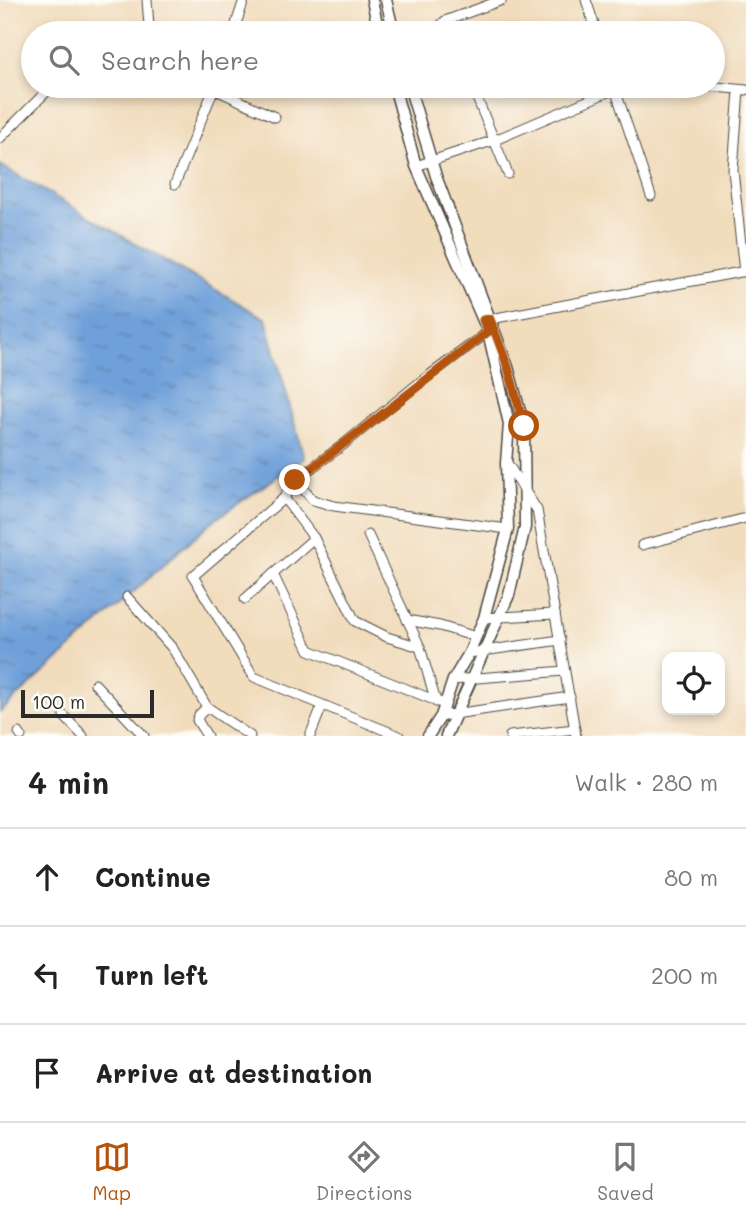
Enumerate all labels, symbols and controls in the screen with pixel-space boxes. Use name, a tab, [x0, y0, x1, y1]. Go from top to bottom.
search box	[21, 21, 725, 98]
icon: search	[45, 41, 83, 79]
text: Search here	[101, 43, 259, 77]
route start	[508, 410, 539, 441]
route end	[279, 464, 310, 495]
map controls	[662, 652, 725, 715]
button: locate	[662, 652, 725, 715]
scale bar	[21, 687, 154, 719]
text: 100 m	[32, 689, 85, 714]
text: 4 min	[28, 762, 109, 802]
text: Walk · 280 m	[574, 767, 718, 797]
icon: ahead	[28, 858, 66, 896]
text: Continue	[95, 860, 211, 894]
text: 80 m	[664, 862, 718, 892]
icon: left	[28, 956, 66, 994]
text: Turn left	[95, 958, 208, 992]
text: 200 m	[651, 960, 718, 990]
icon: arrive	[28, 1054, 66, 1092]
text: Arrive at destination	[95, 1056, 372, 1090]
tab: Map	[92, 1138, 131, 1205]
tab: Directions	[316, 1138, 412, 1205]
tab: Saved	[597, 1138, 654, 1205]

